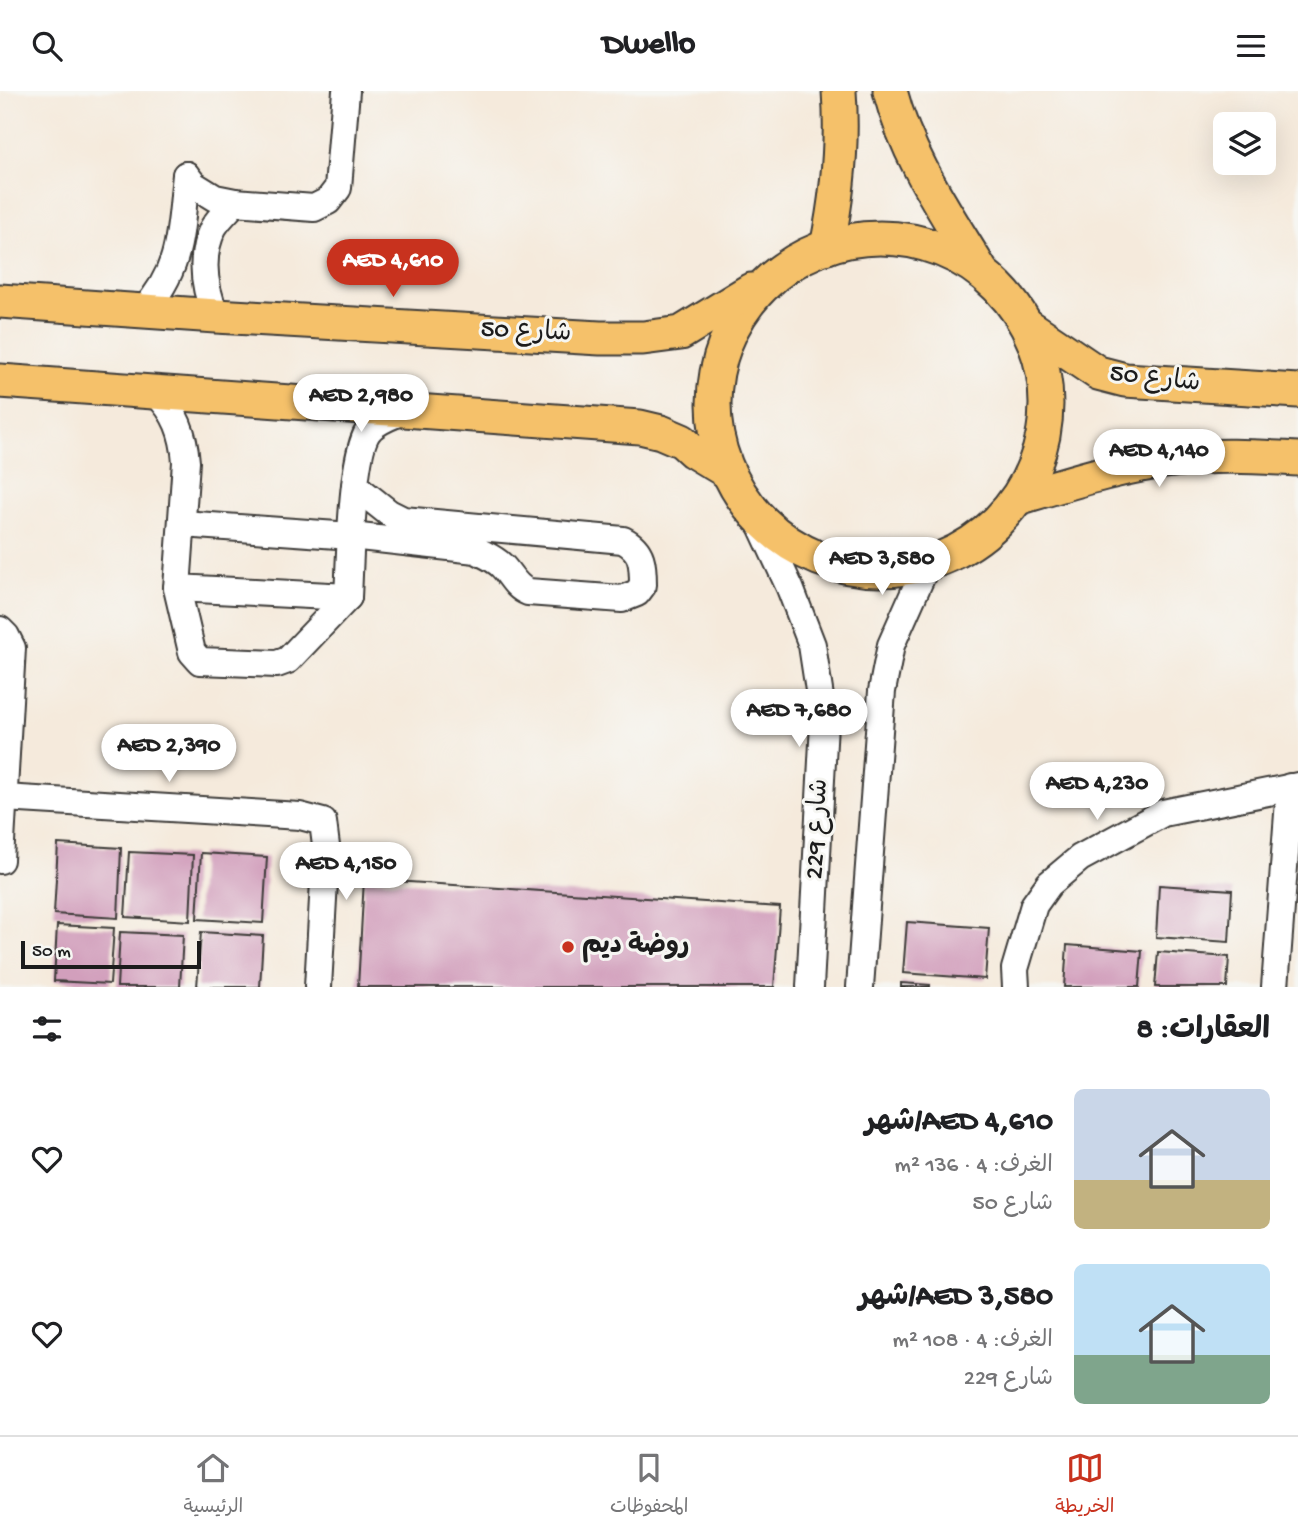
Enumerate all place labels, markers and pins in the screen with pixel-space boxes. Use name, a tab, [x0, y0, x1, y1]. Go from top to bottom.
pin: AED 4,610	[313, 239, 473, 299]
pin: AED 2,980	[281, 375, 441, 434]
pin: AED 4,140	[1079, 429, 1239, 489]
pin: AED 3,580	[802, 538, 962, 597]
pin: AED 7,680	[719, 689, 879, 749]
pin: AED 2,390	[89, 725, 249, 784]
pin: AED 4,230	[1017, 763, 1177, 822]
pin: AED 4,150	[266, 843, 426, 902]
place label: روضة ديم	[582, 931, 689, 963]
marker: روضة ديم	[560, 939, 576, 955]

